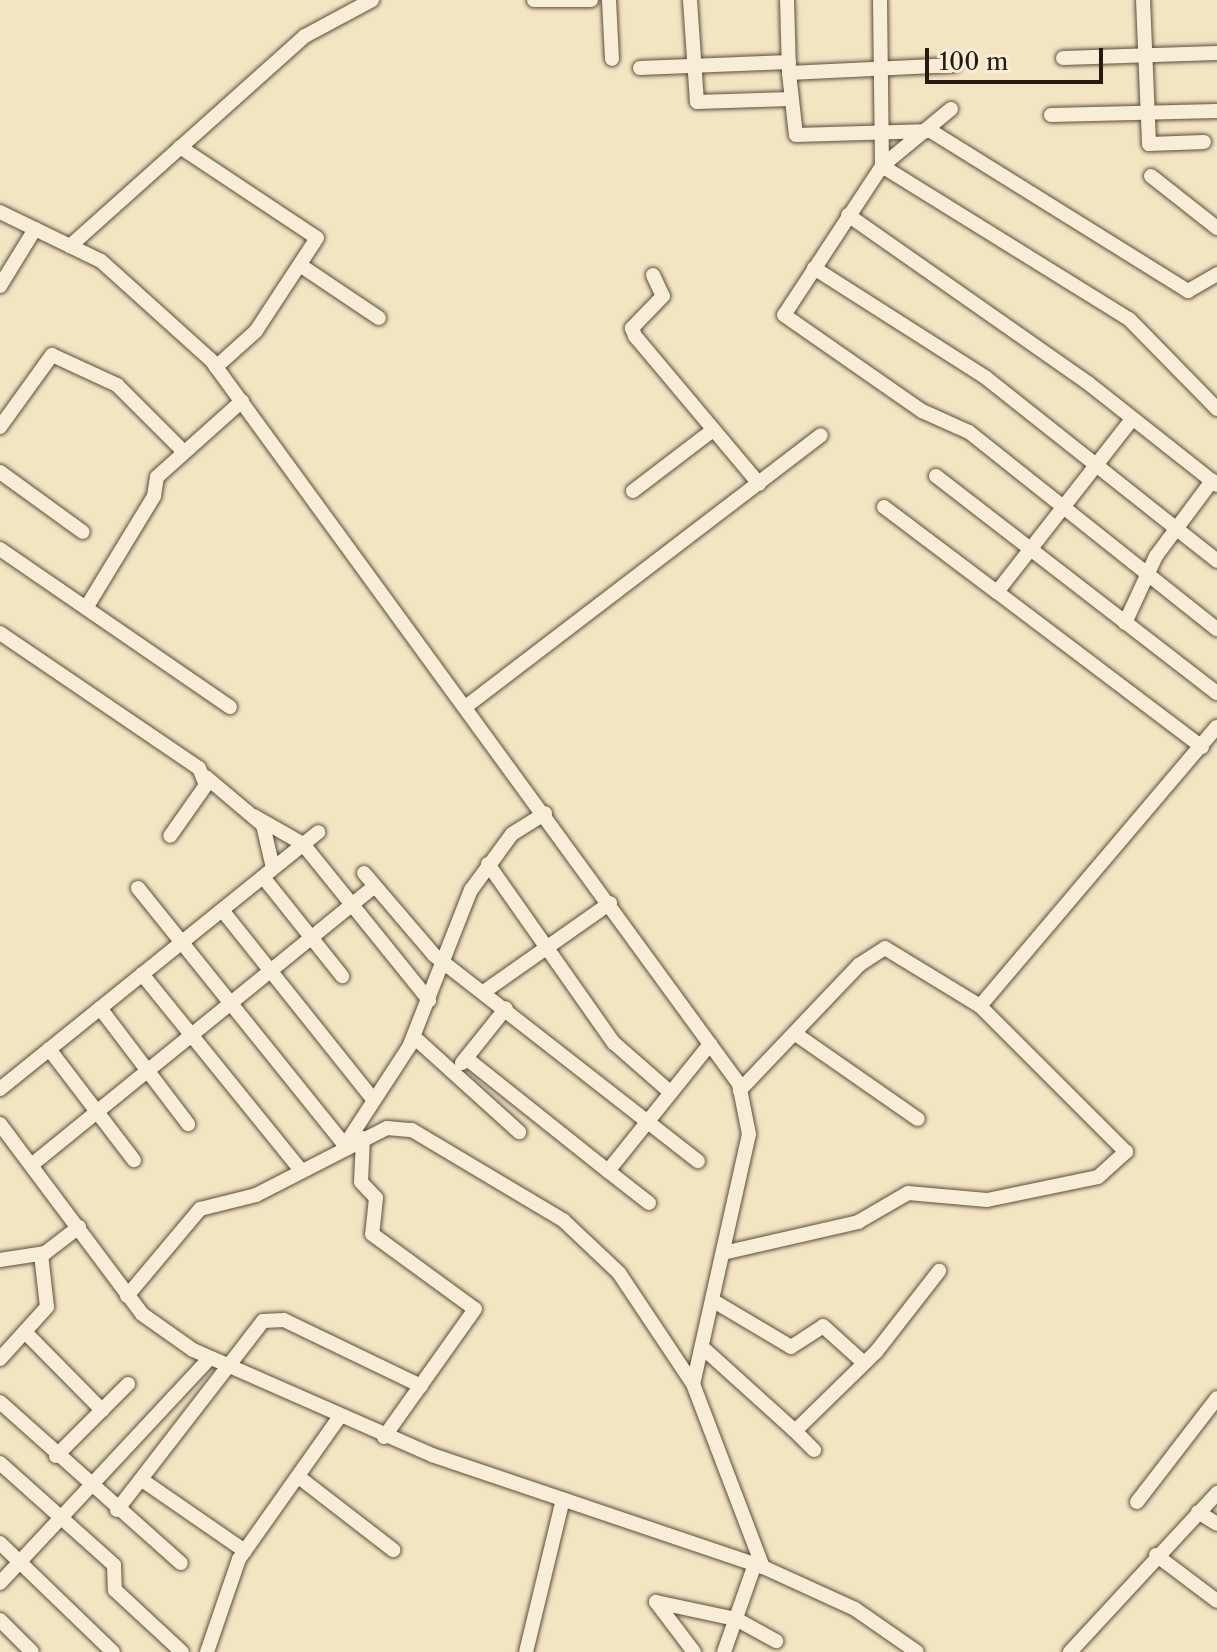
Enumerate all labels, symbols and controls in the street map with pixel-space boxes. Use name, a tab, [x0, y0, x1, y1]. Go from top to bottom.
scale bar	[929, 32, 1107, 82]
text: 100 m	[939, 47, 1008, 76]

